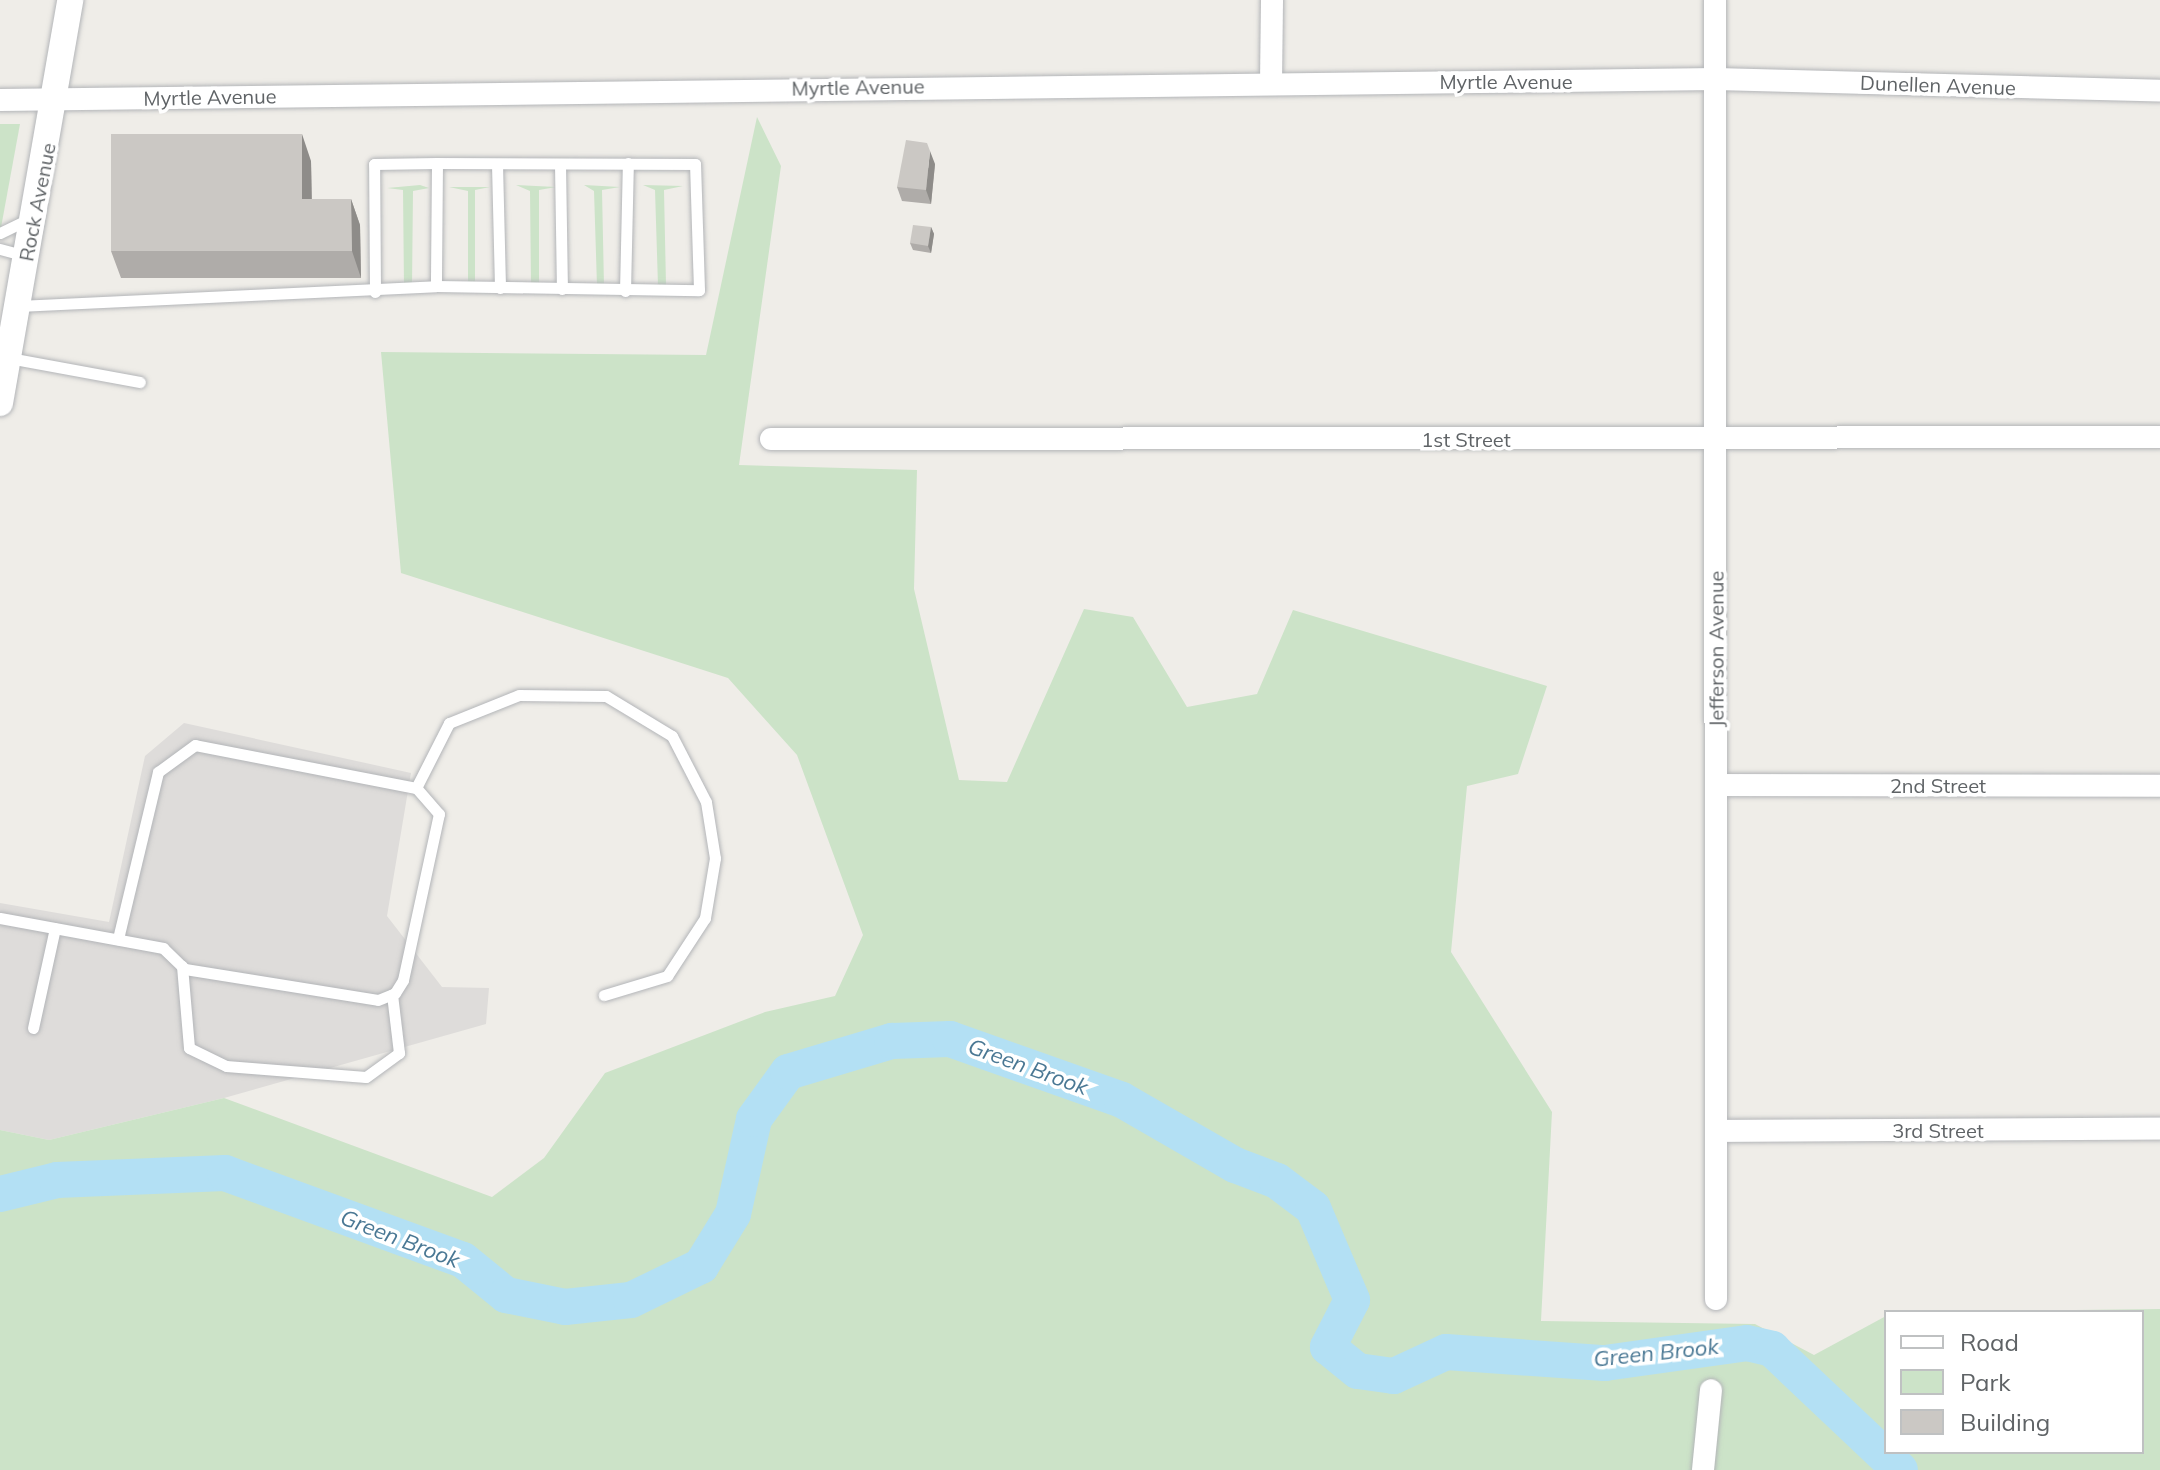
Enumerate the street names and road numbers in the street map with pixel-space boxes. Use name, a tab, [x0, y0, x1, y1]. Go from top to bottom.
street label: Myrtle Avenue	[1439, 69, 1573, 93]
street label: Dunellen Avenue	[1860, 70, 2016, 100]
street label: Myrtle Avenue	[791, 74, 925, 100]
street label: Myrtle Avenue	[143, 84, 277, 110]
street label: Rock Avenue	[14, 141, 60, 263]
street label: 1st Street	[1421, 427, 1511, 451]
street label: Jefferson Avenue	[1704, 571, 1728, 727]
street label: 2nd Street	[1890, 773, 1986, 797]
street label: 3rd Street	[1892, 1118, 1984, 1142]

